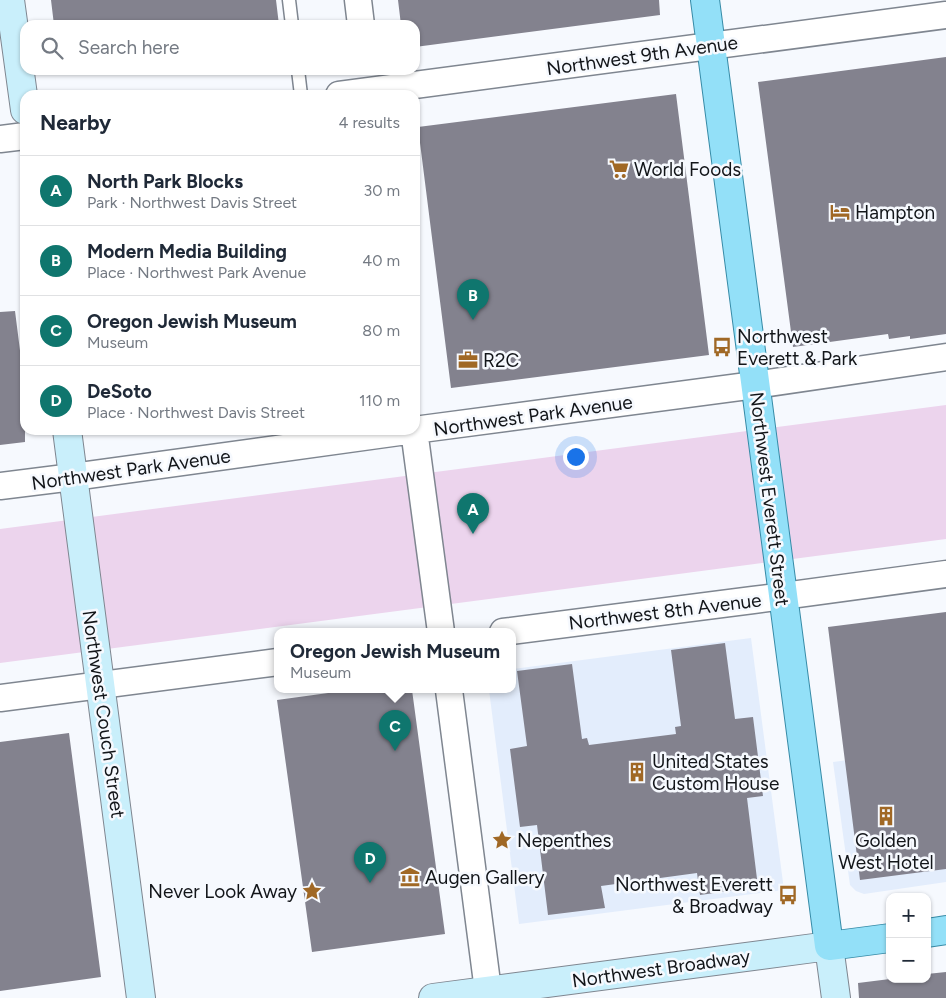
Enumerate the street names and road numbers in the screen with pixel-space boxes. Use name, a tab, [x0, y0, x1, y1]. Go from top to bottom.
street label: Northwest 9th Avenue	[545, 31, 739, 80]
street label: Northwest Park Avenue	[432, 390, 634, 441]
street label: Northwest Everett Street	[745, 391, 794, 608]
street label: Northwest Park Avenue	[30, 444, 232, 495]
street label: Northwest 8th Avenue	[567, 588, 763, 635]
street label: Northwest Couch Street	[78, 609, 129, 819]
street label: Northwest Broadway	[571, 945, 752, 992]

